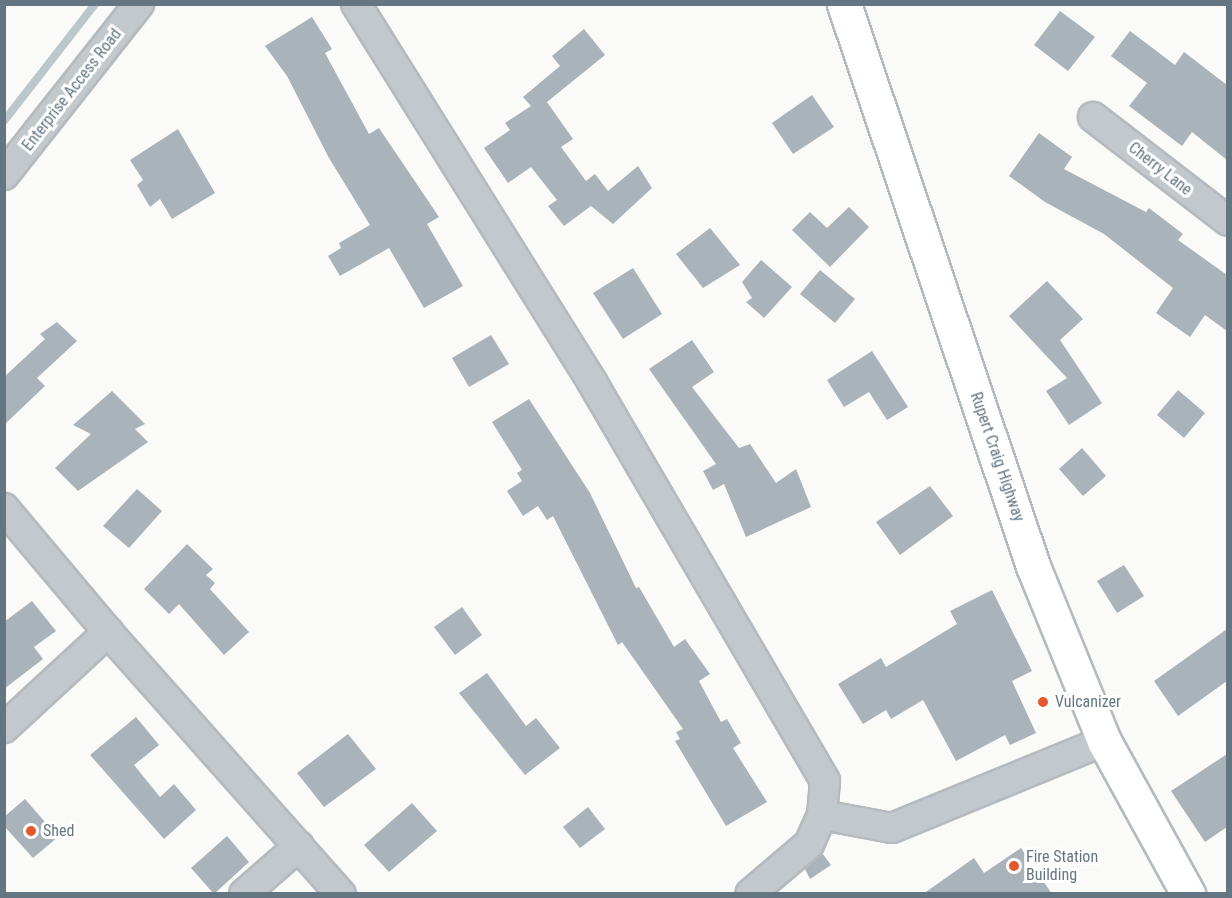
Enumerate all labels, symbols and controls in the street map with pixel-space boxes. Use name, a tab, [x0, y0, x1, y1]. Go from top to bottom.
street label: Enterprise Access Road	[18, 25, 126, 155]
street label: Cherry Lane	[1125, 138, 1195, 200]
street label: Rupert Craig Highway	[966, 390, 1028, 524]
place label: Vulcanizer	[1055, 692, 1121, 712]
marker: Vulcanizer	[1036, 695, 1050, 709]
place label: Shed	[43, 821, 74, 841]
marker: Shed	[24, 824, 38, 838]
place label: Fire Station Building	[1026, 847, 1098, 885]
marker: Fire Station Building	[1007, 859, 1021, 873]

